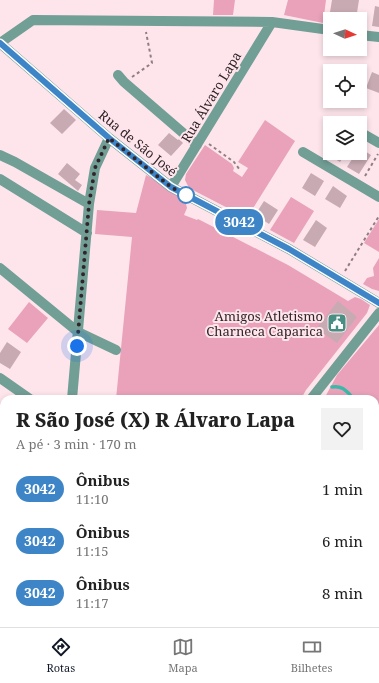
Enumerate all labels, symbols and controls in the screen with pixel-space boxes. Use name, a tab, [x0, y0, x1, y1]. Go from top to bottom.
north arrow	[323, 12, 367, 56]
map controls	[323, 12, 367, 160]
street label: Rua Álvaro Lapa	[177, 48, 245, 146]
button: locate	[323, 64, 367, 108]
street label: Rua de São José	[95, 106, 181, 180]
button: layers	[323, 116, 367, 160]
unlabelled marker	[177, 186, 195, 204]
line badge: 3042	[211, 209, 267, 235]
text: 3042	[223, 212, 255, 231]
place label: Amigos Atletismo Charneca Caparica	[206, 307, 323, 340]
public building icon: Amigos Atletismo Charneca Caparica	[326, 312, 348, 334]
your location	[67, 336, 87, 356]
text: R São José (X) R Álvaro Lapa	[16, 407, 295, 433]
button: heart	[321, 408, 363, 450]
text: A pé · 3 min · 170 m	[16, 435, 136, 453]
text: Ônibus	[76, 470, 130, 490]
text: 3042	[24, 479, 56, 498]
text: 1 min	[322, 479, 363, 499]
text: 11:10	[76, 490, 108, 508]
text: Ônibus	[76, 522, 130, 542]
text: 3042	[24, 531, 56, 550]
text: 6 min	[322, 531, 363, 551]
text: 11:15	[76, 542, 108, 560]
text: Ônibus	[76, 574, 130, 594]
text: 3042	[24, 583, 56, 602]
text: 8 min	[322, 583, 363, 603]
text: 11:17	[76, 594, 108, 612]
tab: Rotas	[47, 636, 75, 675]
tab: Mapa	[168, 636, 198, 675]
tab: Bilhetes	[291, 636, 332, 675]

